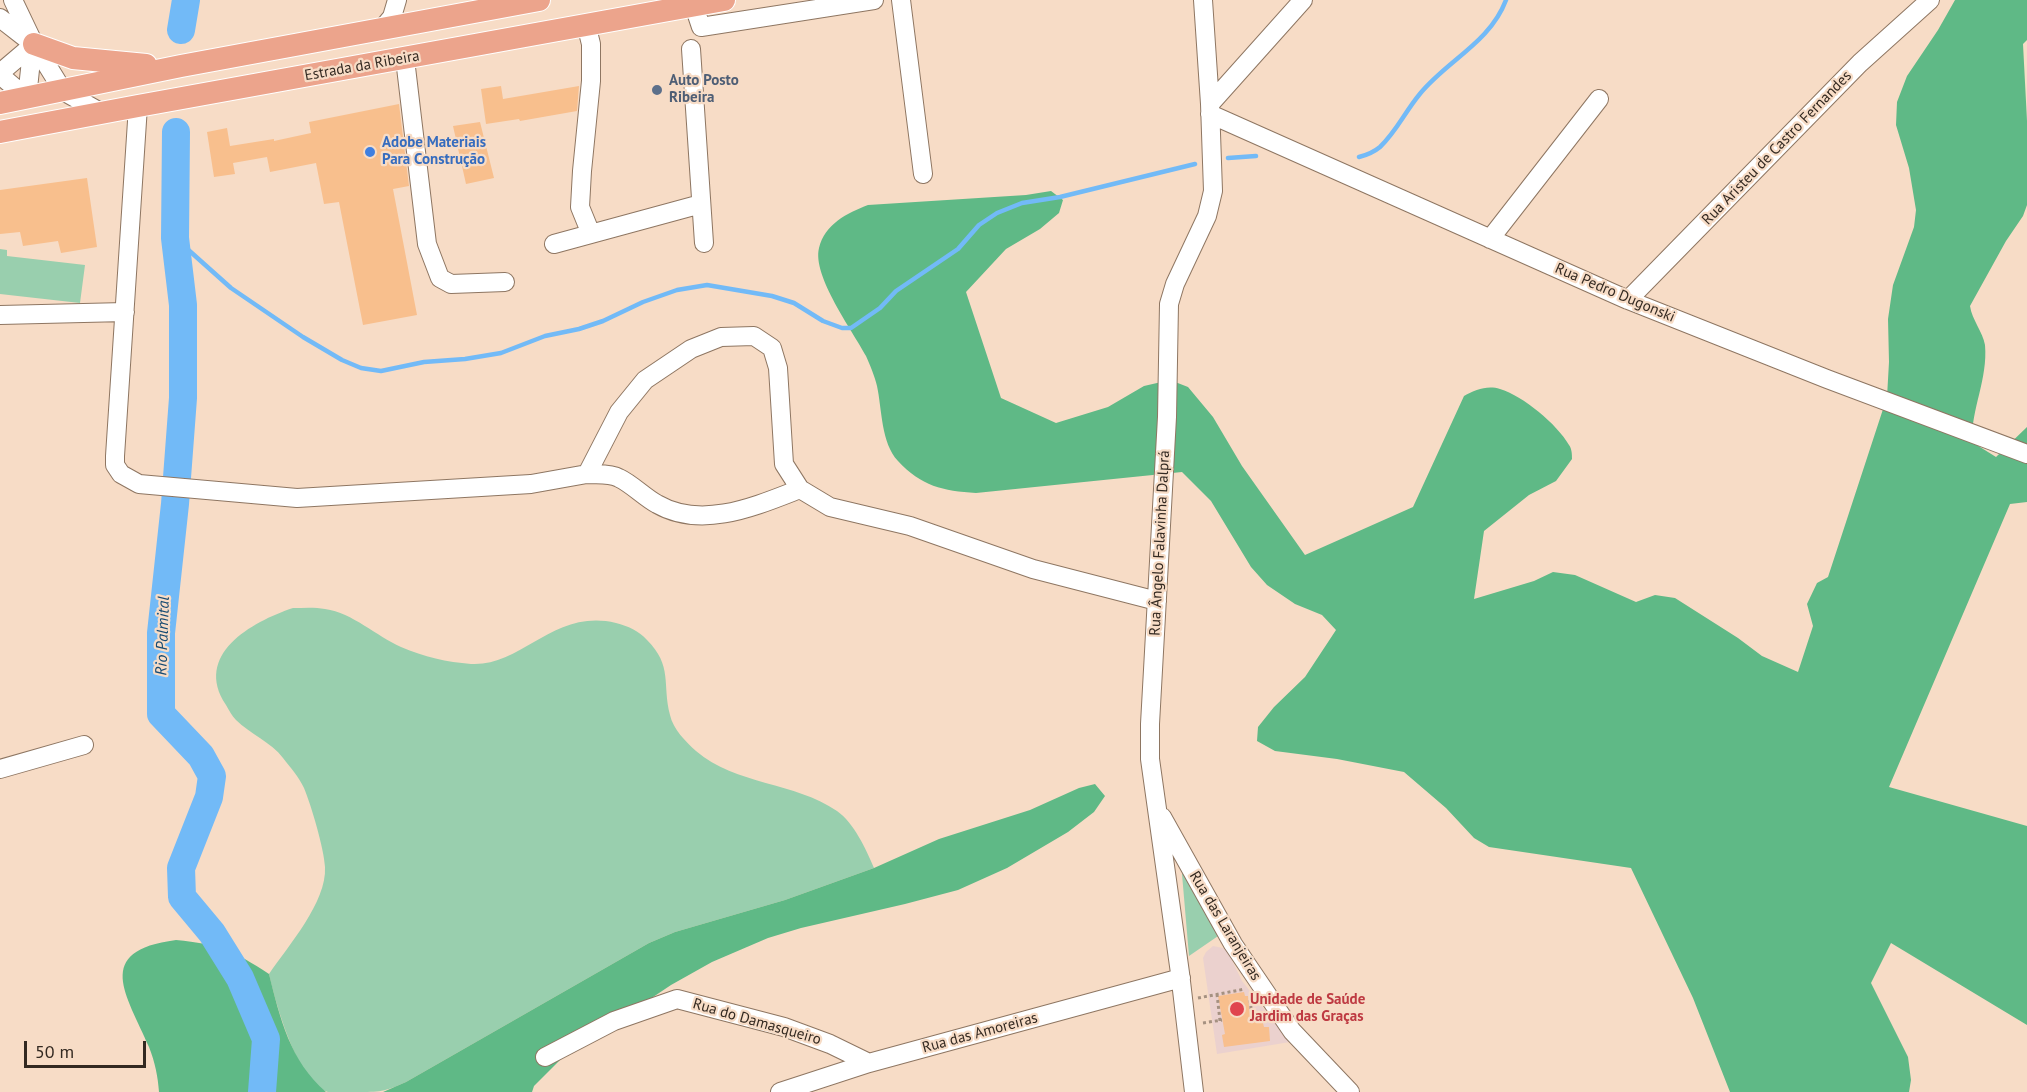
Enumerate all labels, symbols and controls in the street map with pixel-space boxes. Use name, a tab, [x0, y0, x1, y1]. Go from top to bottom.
street label: Estrada da Ribeira	[303, 47, 421, 85]
street label: Rua Aristeu de Castro Fernandes	[1698, 67, 1856, 229]
place label: Auto Posto Ribeira	[669, 72, 739, 107]
marker: Auto Posto Ribeira	[650, 83, 664, 97]
place label: Adobe Materiais Para Construção	[382, 134, 486, 169]
marker: Adobe Materiais Para Construção	[363, 145, 377, 159]
street label: Rua Pedro Dugonski	[1552, 260, 1678, 326]
street label: Rua Ângelo Falavinha Dalprá	[1146, 450, 1174, 636]
water label: Rio Palmital	[152, 596, 174, 676]
street label: Rua das Laranjeiras	[1185, 868, 1265, 984]
place label: Unidade de Saúde Jardim das Graças	[1250, 991, 1365, 1026]
street label: Rua do Damasqueiro	[691, 995, 823, 1049]
marker: Unidade de Saúde Jardim das Graças	[1228, 1000, 1246, 1018]
street label: Rua das Amoreiras	[920, 1009, 1040, 1057]
scale bar	[27, 1029, 148, 1067]
text: 50 m	[35, 1040, 74, 1063]

